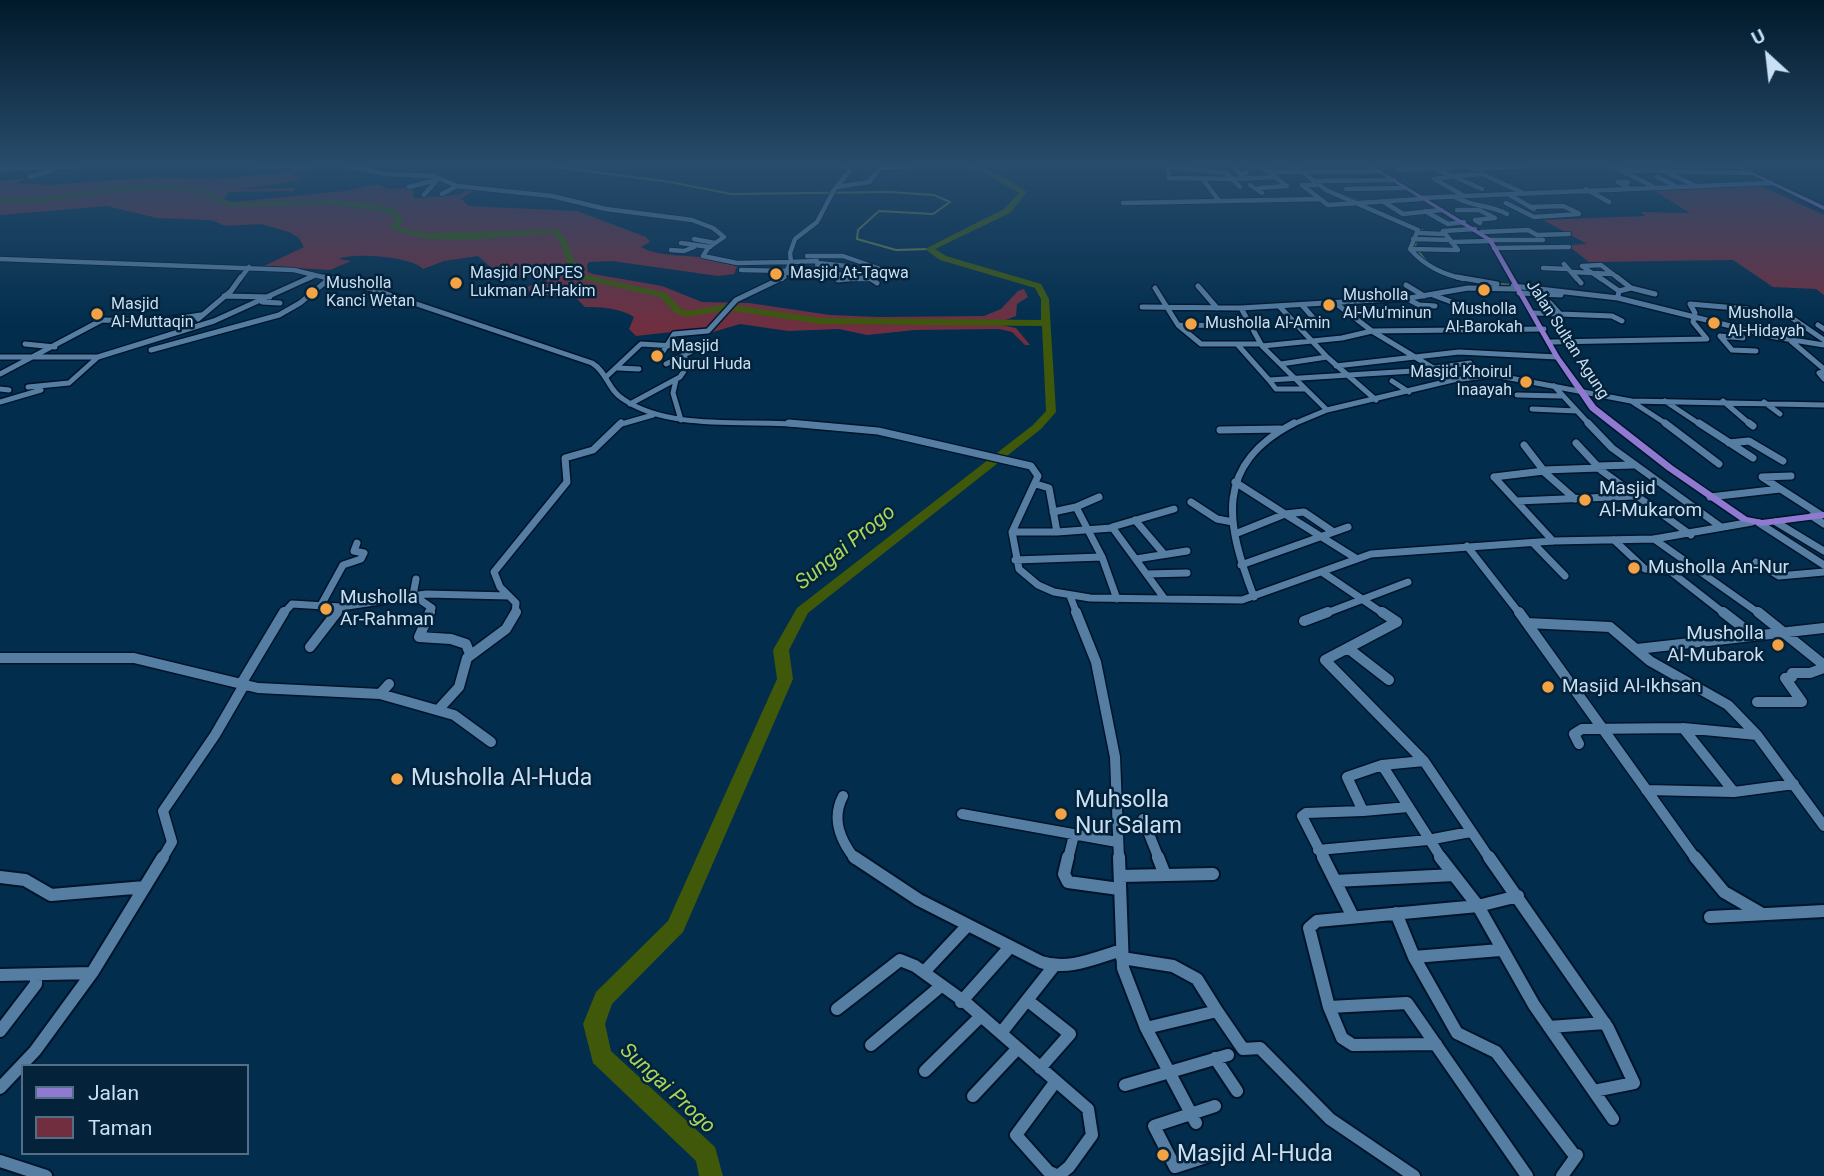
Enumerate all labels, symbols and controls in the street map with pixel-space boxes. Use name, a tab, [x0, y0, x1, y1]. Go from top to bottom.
north arrow	[1733, 21, 1803, 91]
text: U	[1747, 24, 1769, 50]
place label: Masjid PONPES Lukman Al-Hakim	[470, 264, 596, 302]
place label: Masjid At-Taqwa	[790, 264, 909, 284]
marker: Masjid At-Taqwa	[768, 266, 784, 282]
place label: Musholla Kanci Wetan	[326, 274, 415, 312]
marker: Masjid PONPES Lukman Al-Hakim	[448, 275, 464, 291]
street label: Jalan Sultan Agung	[1521, 277, 1613, 403]
marker: Musholla Al-Barokah	[1476, 282, 1492, 298]
marker: Musholla Kanci Wetan	[304, 285, 320, 301]
place label: Musholla Al-Mu'minun	[1343, 286, 1432, 324]
place label: Masjid Al-Muttaqin	[111, 295, 194, 333]
marker: Musholla Al-Mu'minun	[1321, 297, 1337, 313]
place label: Musholla Al-Barokah	[1445, 300, 1523, 338]
place label: Musholla Al-Hidayah	[1728, 304, 1805, 342]
marker: Masjid Al-Muttaqin	[89, 306, 105, 322]
place label: Musholla Al-Amin	[1205, 314, 1330, 334]
marker: Musholla Al-Hidayah	[1706, 315, 1722, 331]
marker: Musholla Al-Amin	[1183, 316, 1199, 332]
place label: Masjid Nurul Huda	[671, 337, 751, 375]
marker: Masjid Nurul Huda	[649, 348, 665, 364]
place label: Masjid Khoirul Inaayah	[1410, 363, 1512, 401]
marker: Masjid Khoirul Inaayah	[1518, 374, 1534, 390]
place label: Masjid Al-Mukarom	[1599, 478, 1702, 522]
marker: Masjid Al-Mukarom	[1577, 492, 1593, 508]
water label: Sungai Progo	[791, 500, 901, 596]
place label: Musholla An-Nur	[1648, 557, 1789, 579]
marker: Musholla An-Nur	[1626, 560, 1642, 576]
place label: Musholla Ar-Rahman	[340, 587, 434, 631]
marker: Musholla Ar-Rahman	[318, 601, 334, 617]
place label: Musholla Al-Mubarok	[1667, 623, 1764, 667]
marker: Musholla Al-Mubarok	[1770, 637, 1786, 653]
place label: Masjid Al-Ikhsan	[1562, 676, 1701, 698]
marker: Masjid Al-Ikhsan	[1540, 679, 1556, 695]
place label: Musholla Al-Huda	[411, 765, 592, 793]
marker: Musholla Al-Huda	[389, 771, 405, 787]
place label: Muhsolla Nur Salam	[1075, 787, 1182, 841]
marker: Muhsolla Nur Salam	[1053, 806, 1069, 822]
water label: Sungai Progo	[614, 1038, 720, 1140]
legend	[21, 1064, 248, 1155]
text: Jalan	[88, 1081, 139, 1105]
text: Taman	[88, 1116, 152, 1140]
place label: Masjid Al-Huda	[1177, 1141, 1333, 1169]
marker: Masjid Al-Huda	[1155, 1147, 1171, 1163]

